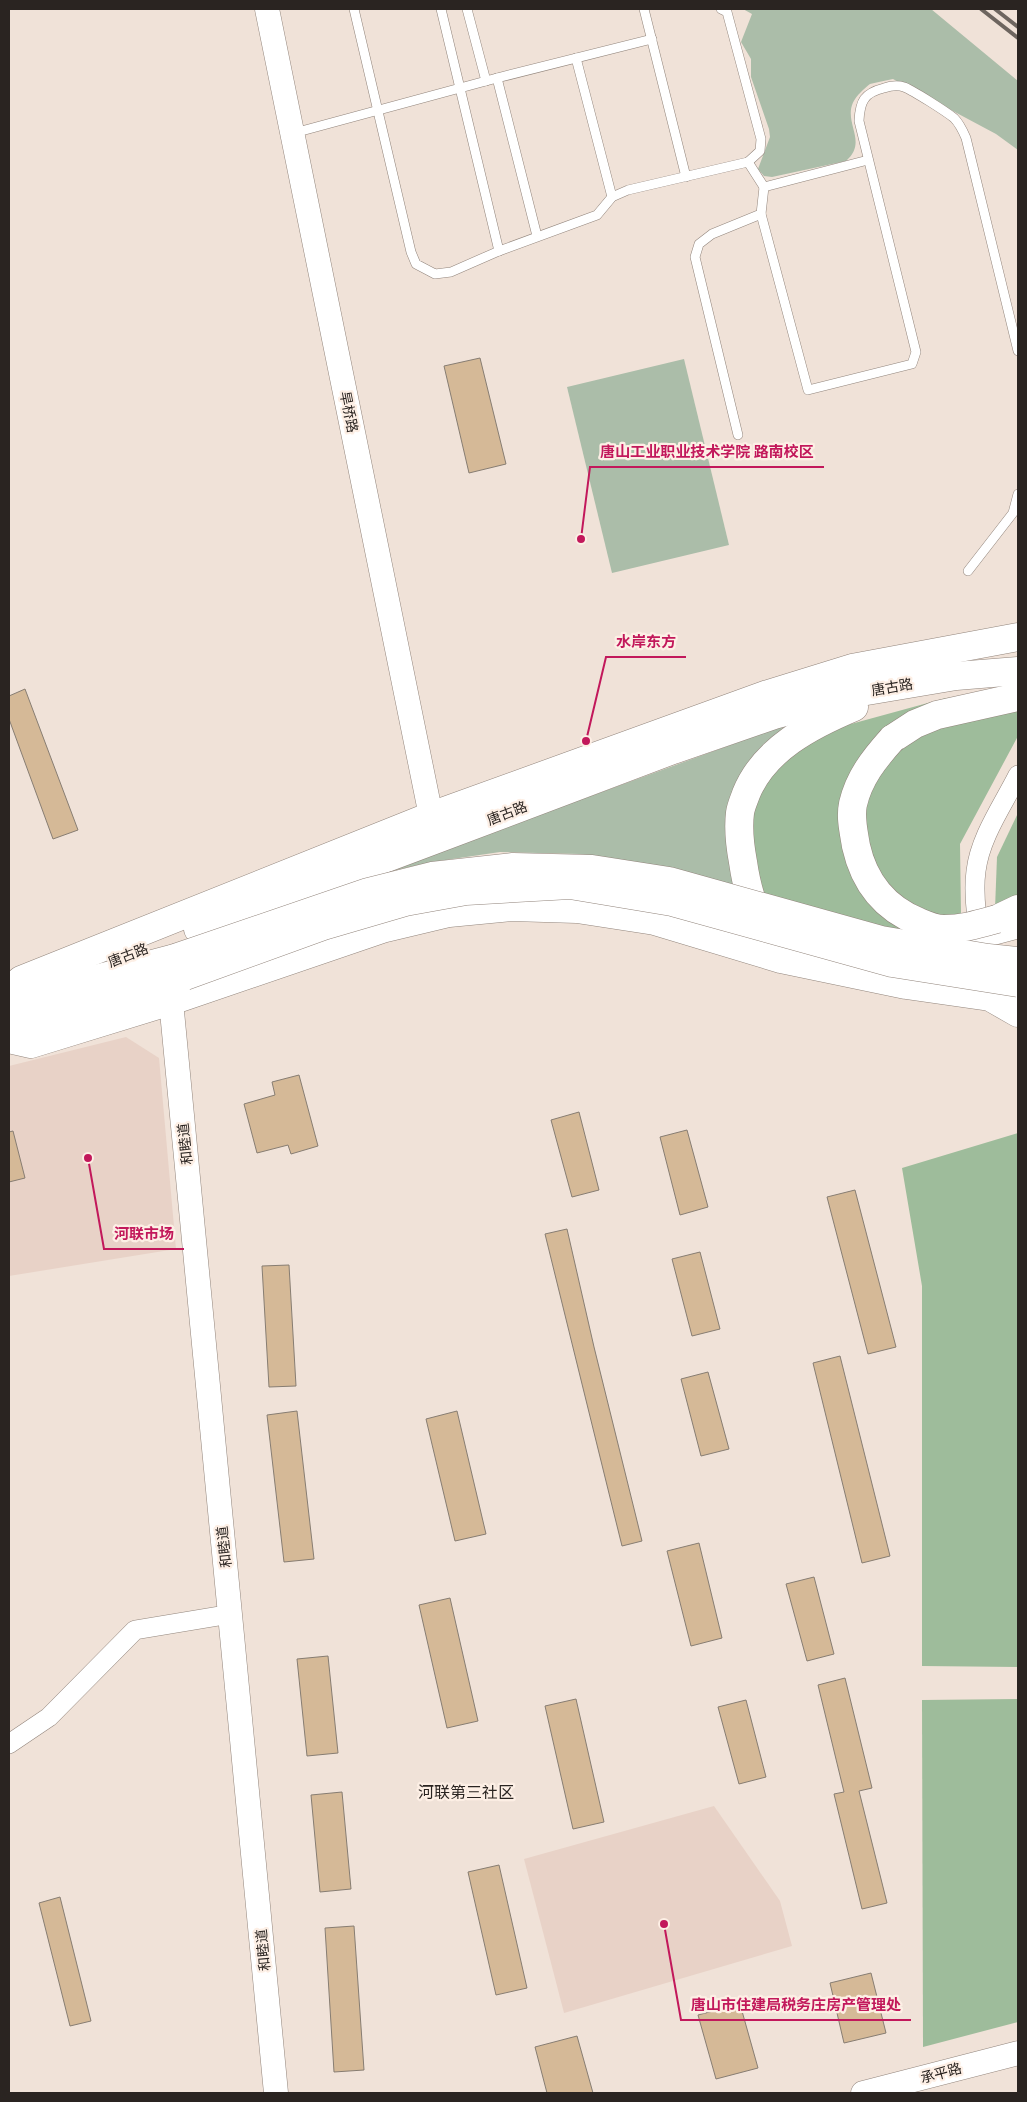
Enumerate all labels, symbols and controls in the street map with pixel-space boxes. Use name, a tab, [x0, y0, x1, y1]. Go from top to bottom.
street label: 旱桥路	[336, 390, 362, 434]
callout: 唐山工业职业技术学院 路南校区	[590, 437, 824, 467]
text: 唐山工业职业技术学院 路南校区	[600, 442, 814, 462]
callout: 水岸东方	[606, 627, 686, 657]
text: 水岸东方	[616, 632, 676, 652]
street label: 唐古路	[870, 674, 914, 700]
street label: 唐古路	[484, 797, 530, 829]
street label: 唐古路	[105, 939, 151, 971]
street label: 和睦道	[174, 1122, 196, 1166]
callout: 河联市场	[104, 1219, 184, 1249]
text: 河联市场	[114, 1224, 174, 1244]
street label: 和睦道	[213, 1525, 235, 1569]
district label: 河联第三社区	[418, 1782, 514, 1803]
street label: 和睦道	[252, 1928, 274, 1972]
callout: 唐山市住建局税务庄房产管理处	[681, 1990, 911, 2020]
text: 唐山市住建局税务庄房产管理处	[691, 1995, 901, 2015]
street label: 承平路	[918, 2059, 964, 2087]

